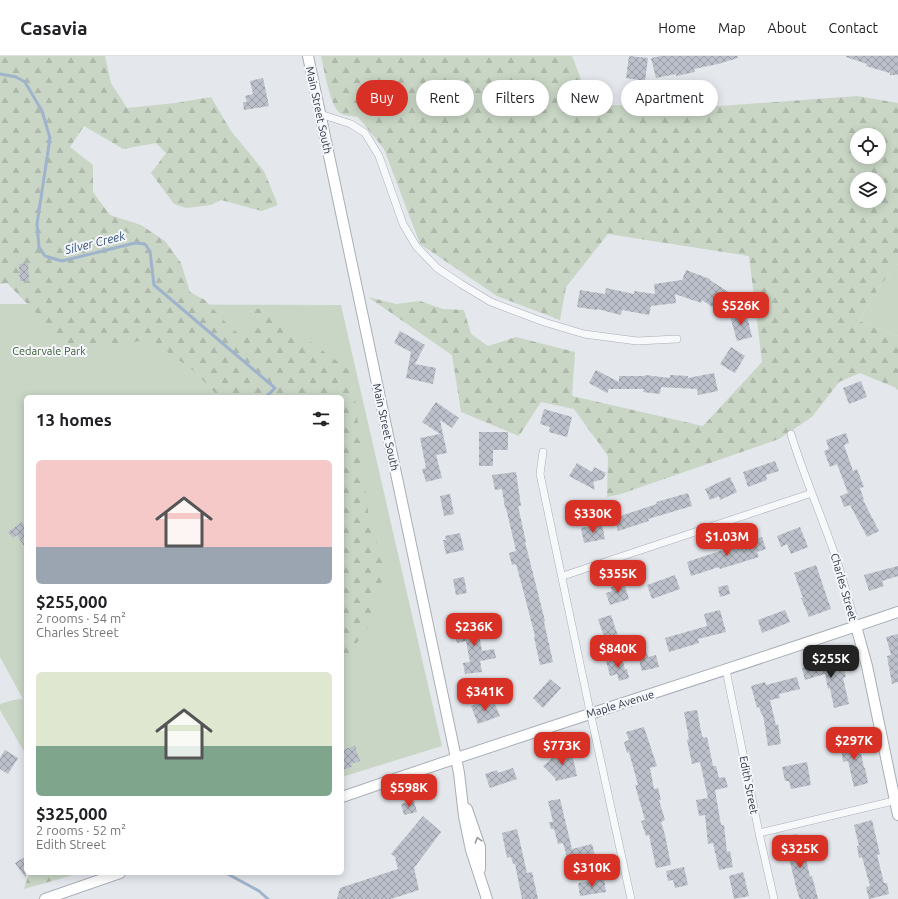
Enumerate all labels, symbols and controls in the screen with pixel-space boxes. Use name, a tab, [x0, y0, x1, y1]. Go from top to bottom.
text: Casavia	[20, 17, 87, 39]
text: Home	[658, 20, 696, 36]
text: Map	[718, 20, 746, 36]
text: About	[768, 20, 807, 36]
text: Contact	[829, 20, 878, 36]
street label: Main Street South	[304, 65, 334, 155]
chip: Buy	[356, 80, 408, 116]
chip: Rent	[416, 80, 474, 116]
chip: Filters	[482, 80, 549, 116]
chip: New	[557, 80, 613, 116]
chip: Apartment	[621, 80, 718, 116]
map controls	[850, 128, 886, 208]
button: locate	[850, 128, 886, 164]
button: layers	[850, 172, 886, 208]
water label: Silver Creek	[62, 229, 127, 257]
pin: $526K	[713, 292, 769, 326]
text: $526K	[722, 298, 760, 312]
park label: Cedarvale Park	[12, 345, 86, 357]
street label: Main Street South	[371, 382, 401, 472]
icon: filters	[310, 408, 332, 430]
text: 13 homes	[36, 410, 112, 429]
icon: home	[148, 486, 220, 558]
pin: $330K	[565, 500, 621, 534]
text: $330K	[574, 506, 612, 520]
pin: $1.03M	[694, 523, 760, 557]
text: $1.03M	[705, 529, 749, 543]
street label: Charles Street	[829, 552, 860, 623]
pin: $355K	[590, 560, 646, 594]
text: $355K	[599, 566, 637, 580]
text: $255,000	[36, 592, 107, 611]
text: 2 rooms · 54 m²	[36, 611, 126, 625]
pin: $236K	[446, 613, 502, 647]
text: $236K	[455, 619, 493, 633]
text: Charles Street	[36, 625, 119, 639]
pin: $840K	[590, 635, 646, 669]
text: $840K	[599, 641, 637, 655]
pin: $255K	[803, 645, 859, 679]
text: $255K	[812, 651, 850, 665]
pin: $341K	[457, 678, 513, 712]
text: $341K	[466, 684, 504, 698]
street label: Maple Avenue	[585, 688, 655, 720]
icon: home	[148, 698, 220, 770]
pin: $297K	[826, 727, 882, 761]
pin: $773K	[534, 732, 590, 766]
text: $297K	[835, 733, 873, 747]
text: $773K	[543, 738, 581, 752]
street label: Edith Street	[737, 755, 761, 816]
pin: $598K	[381, 774, 437, 808]
text: $598K	[390, 780, 428, 794]
text: $325,000	[36, 804, 107, 823]
text: 2 rooms · 52 m²	[36, 823, 126, 837]
pin: $325K	[772, 835, 828, 869]
text: Edith Street	[36, 837, 106, 851]
one-way arrow	[474, 837, 483, 844]
text: $325K	[781, 841, 819, 855]
pin: $310K	[564, 854, 620, 888]
text: $310K	[573, 860, 611, 874]

